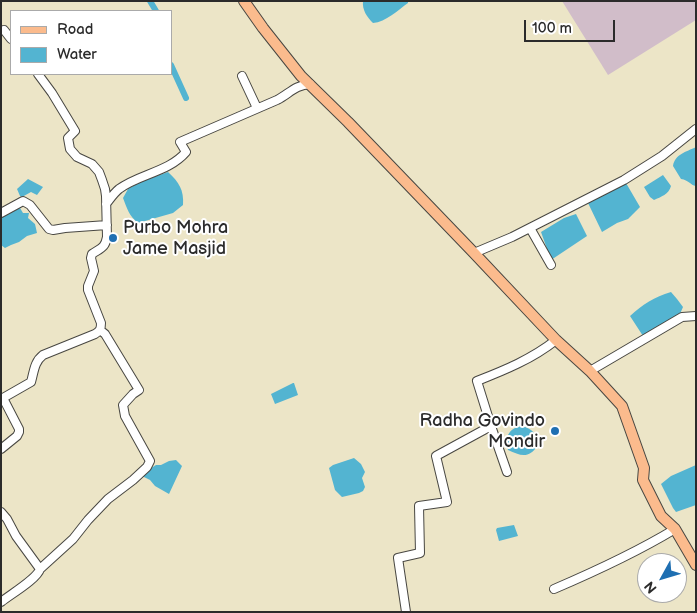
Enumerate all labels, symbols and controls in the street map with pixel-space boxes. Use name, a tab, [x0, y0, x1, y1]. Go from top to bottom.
legend	[10, 10, 172, 75]
scale bar	[527, 10, 618, 42]
text: 100 m	[532, 19, 572, 38]
text: Road	[57, 20, 93, 39]
text: Water	[57, 45, 97, 64]
place label: Purbo Mohra Jame Masjid	[123, 217, 228, 260]
marker: Purbo Mohra Jame Masjid	[107, 232, 119, 244]
place label: Radha Govindo Mondir	[420, 410, 545, 452]
marker: Radha Govindo Mondir	[549, 425, 561, 437]
north arrow	[637, 553, 687, 603]
text: N	[641, 578, 661, 597]

